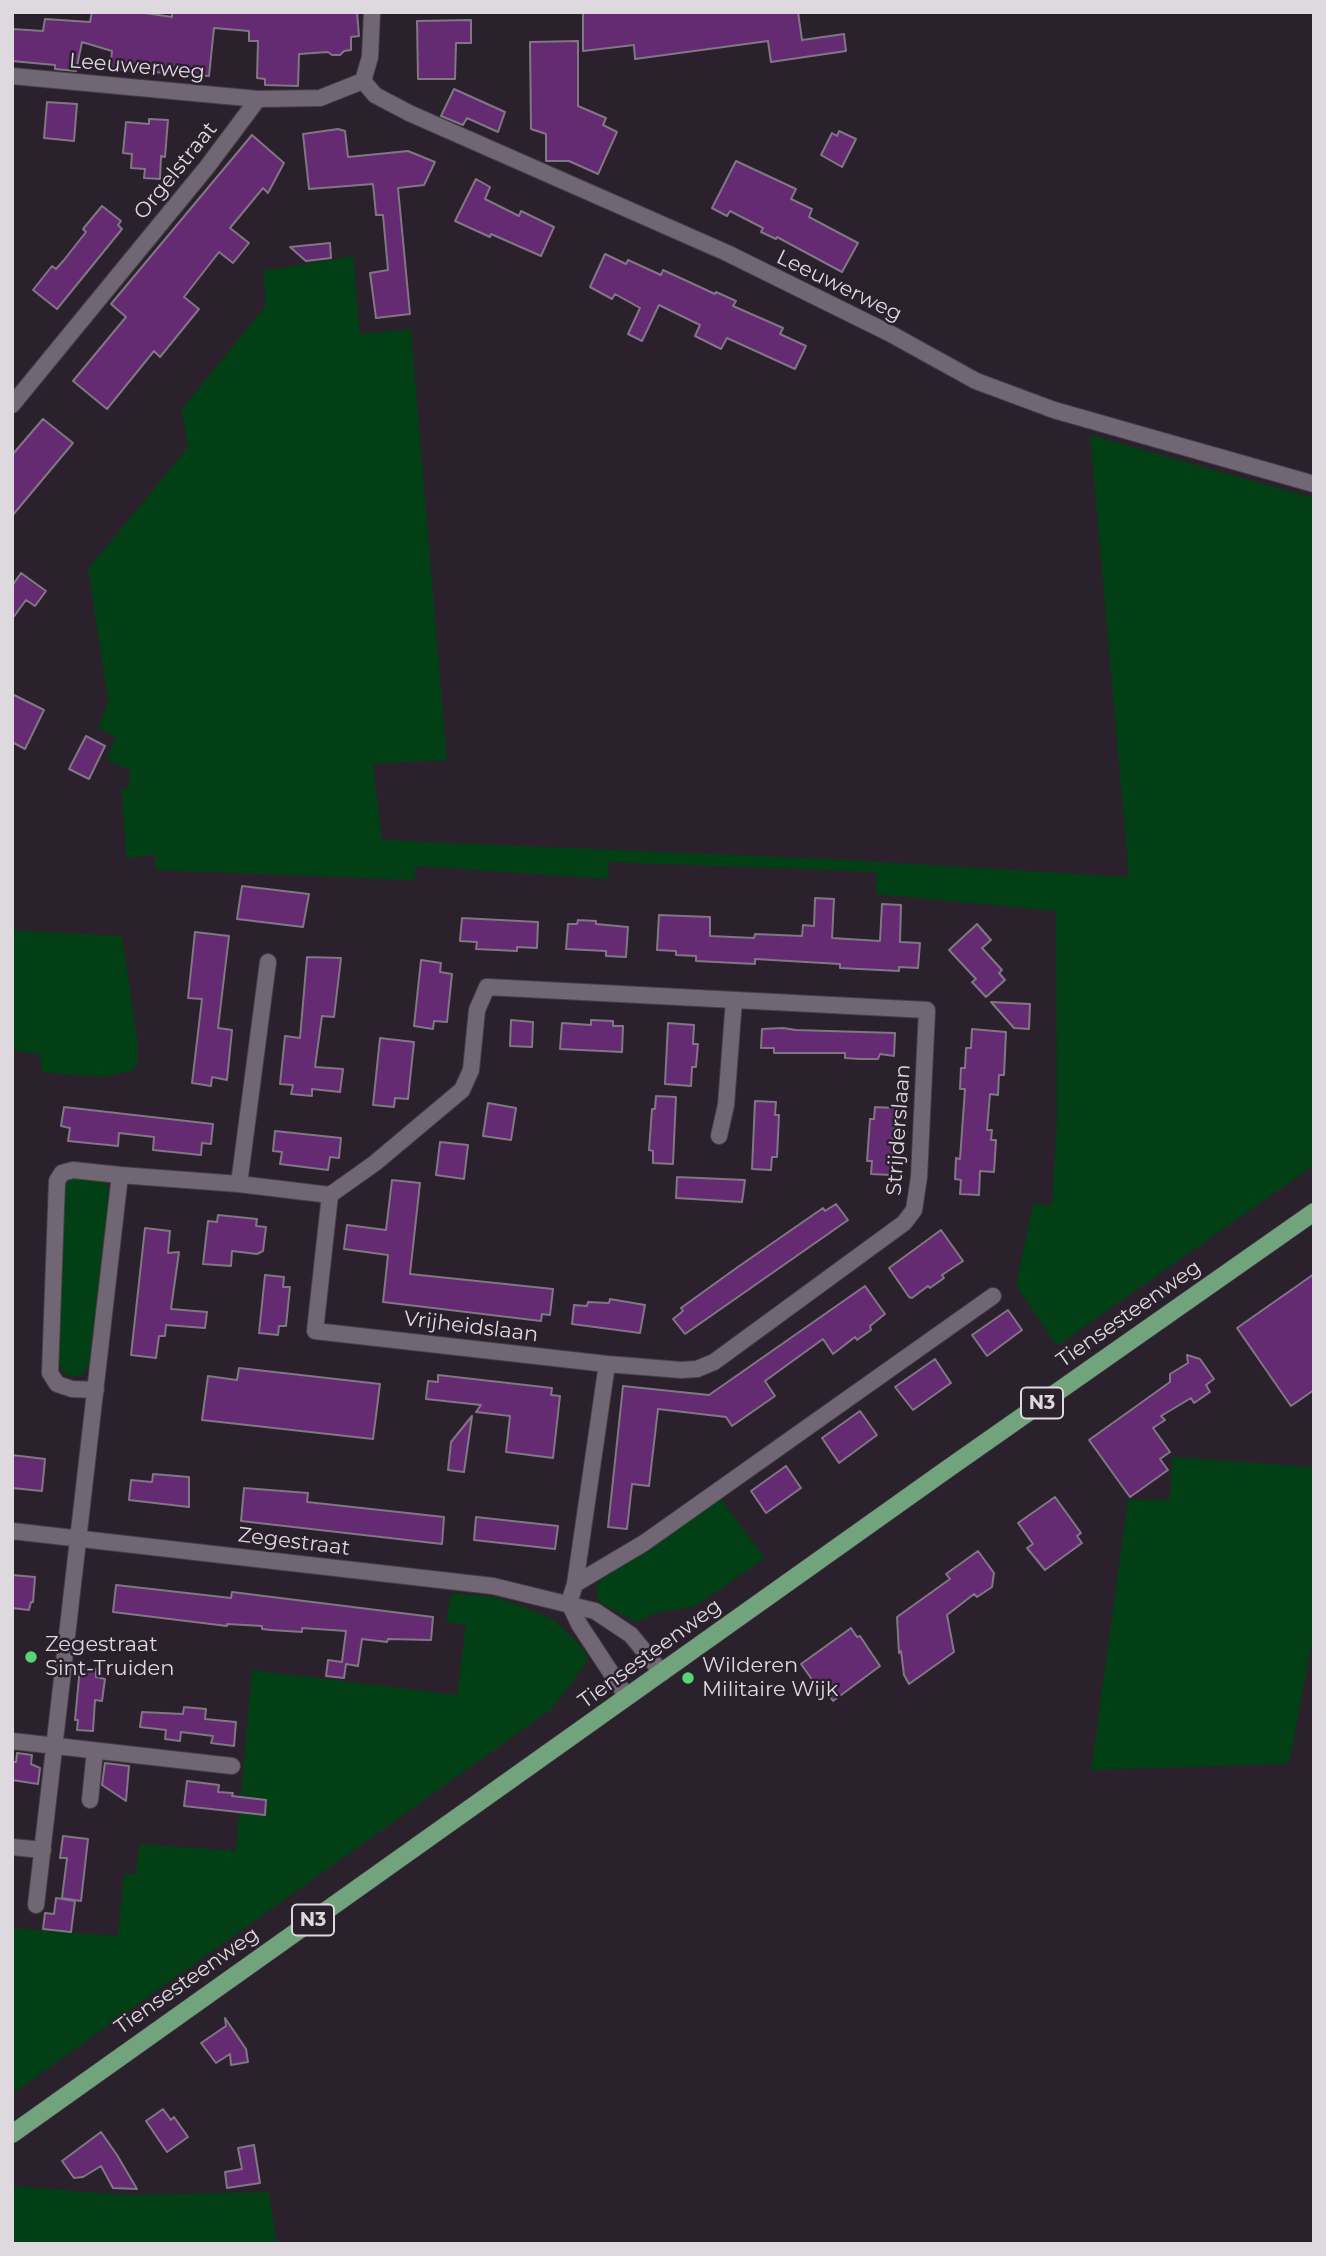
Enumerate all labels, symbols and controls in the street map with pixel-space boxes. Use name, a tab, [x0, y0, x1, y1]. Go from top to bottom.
street label: Leeuwerweg	[68, 49, 206, 85]
street label: Orgelstraat	[129, 117, 223, 225]
street label: Leeuwerweg	[772, 245, 906, 327]
street label: Strijderslaan	[882, 1064, 916, 1196]
street label: Tiensesteenweg	[1052, 1255, 1206, 1373]
street label: Vrijheidslaan	[402, 1306, 540, 1348]
road number: N3	[1021, 1387, 1063, 1418]
street label: Zegestraat	[237, 1523, 351, 1561]
street label: Tiensesteenweg	[574, 1594, 726, 1714]
place label: Zegestraat Sint-Truiden	[45, 1632, 174, 1682]
marker: Zegestraat Sint-Truiden	[23, 1649, 39, 1665]
place label: Wilderen Militaire Wijk	[702, 1653, 838, 1703]
marker: Wilderen Militaire Wijk	[680, 1670, 696, 1686]
road number: N3	[292, 1904, 334, 1936]
street label: Tiensesteenweg	[110, 1922, 264, 2040]

